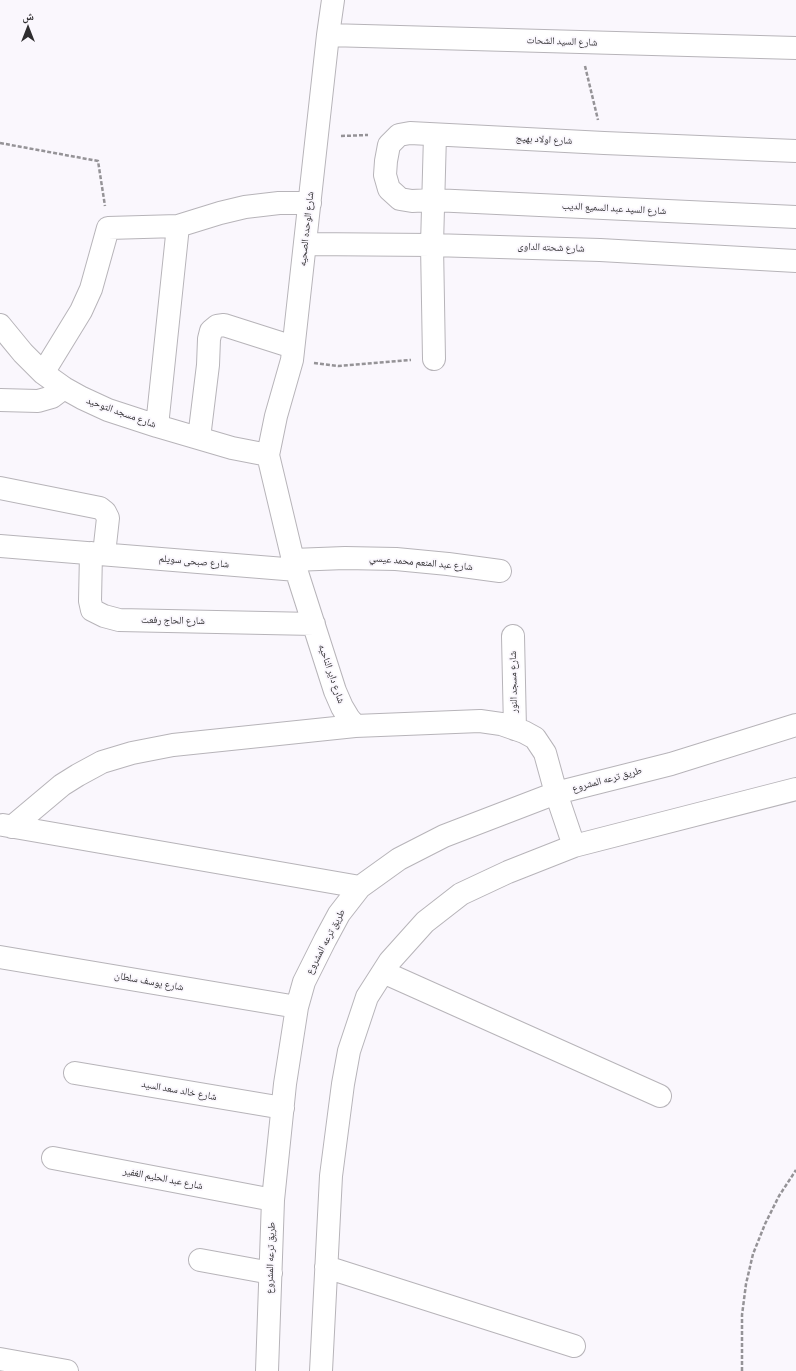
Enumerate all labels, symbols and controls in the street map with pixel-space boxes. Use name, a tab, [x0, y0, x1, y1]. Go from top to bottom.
north arrow	[8, 8, 48, 48]
text: ش	[22, 8, 34, 24]
street label: شارع السيد الشحات	[526, 35, 598, 49]
street label: شارع اولاد بهيج	[515, 133, 573, 147]
street label: شارع الوحده الصحيه	[297, 191, 317, 267]
street label: شارع السيد عبد السميع الديب	[562, 200, 666, 218]
street label: شارع شحته الداوى	[517, 241, 585, 255]
street label: شارع مسجد التوحيد	[84, 395, 158, 431]
street label: شارع صبحى سويلم	[159, 553, 229, 571]
street label: شارع عبد المنعم محمد عيسي	[369, 553, 473, 573]
street label: شارع الحاج رفعت	[141, 614, 205, 628]
street label: شارع داير الناحيه	[315, 643, 347, 705]
street label: شارع مسجد النور	[507, 651, 521, 713]
street label: طريق ترعه المشروع	[571, 765, 643, 795]
street label: طريق ترعه المشروع	[304, 907, 348, 977]
street label: شارع يوسف سلطان	[113, 970, 185, 994]
street label: شارع خالد سعد السيد	[140, 1078, 218, 1104]
street label: شارع عبد الحليم الغفير	[122, 1165, 204, 1193]
street label: طريق ترعه المشروع	[264, 1222, 278, 1294]

